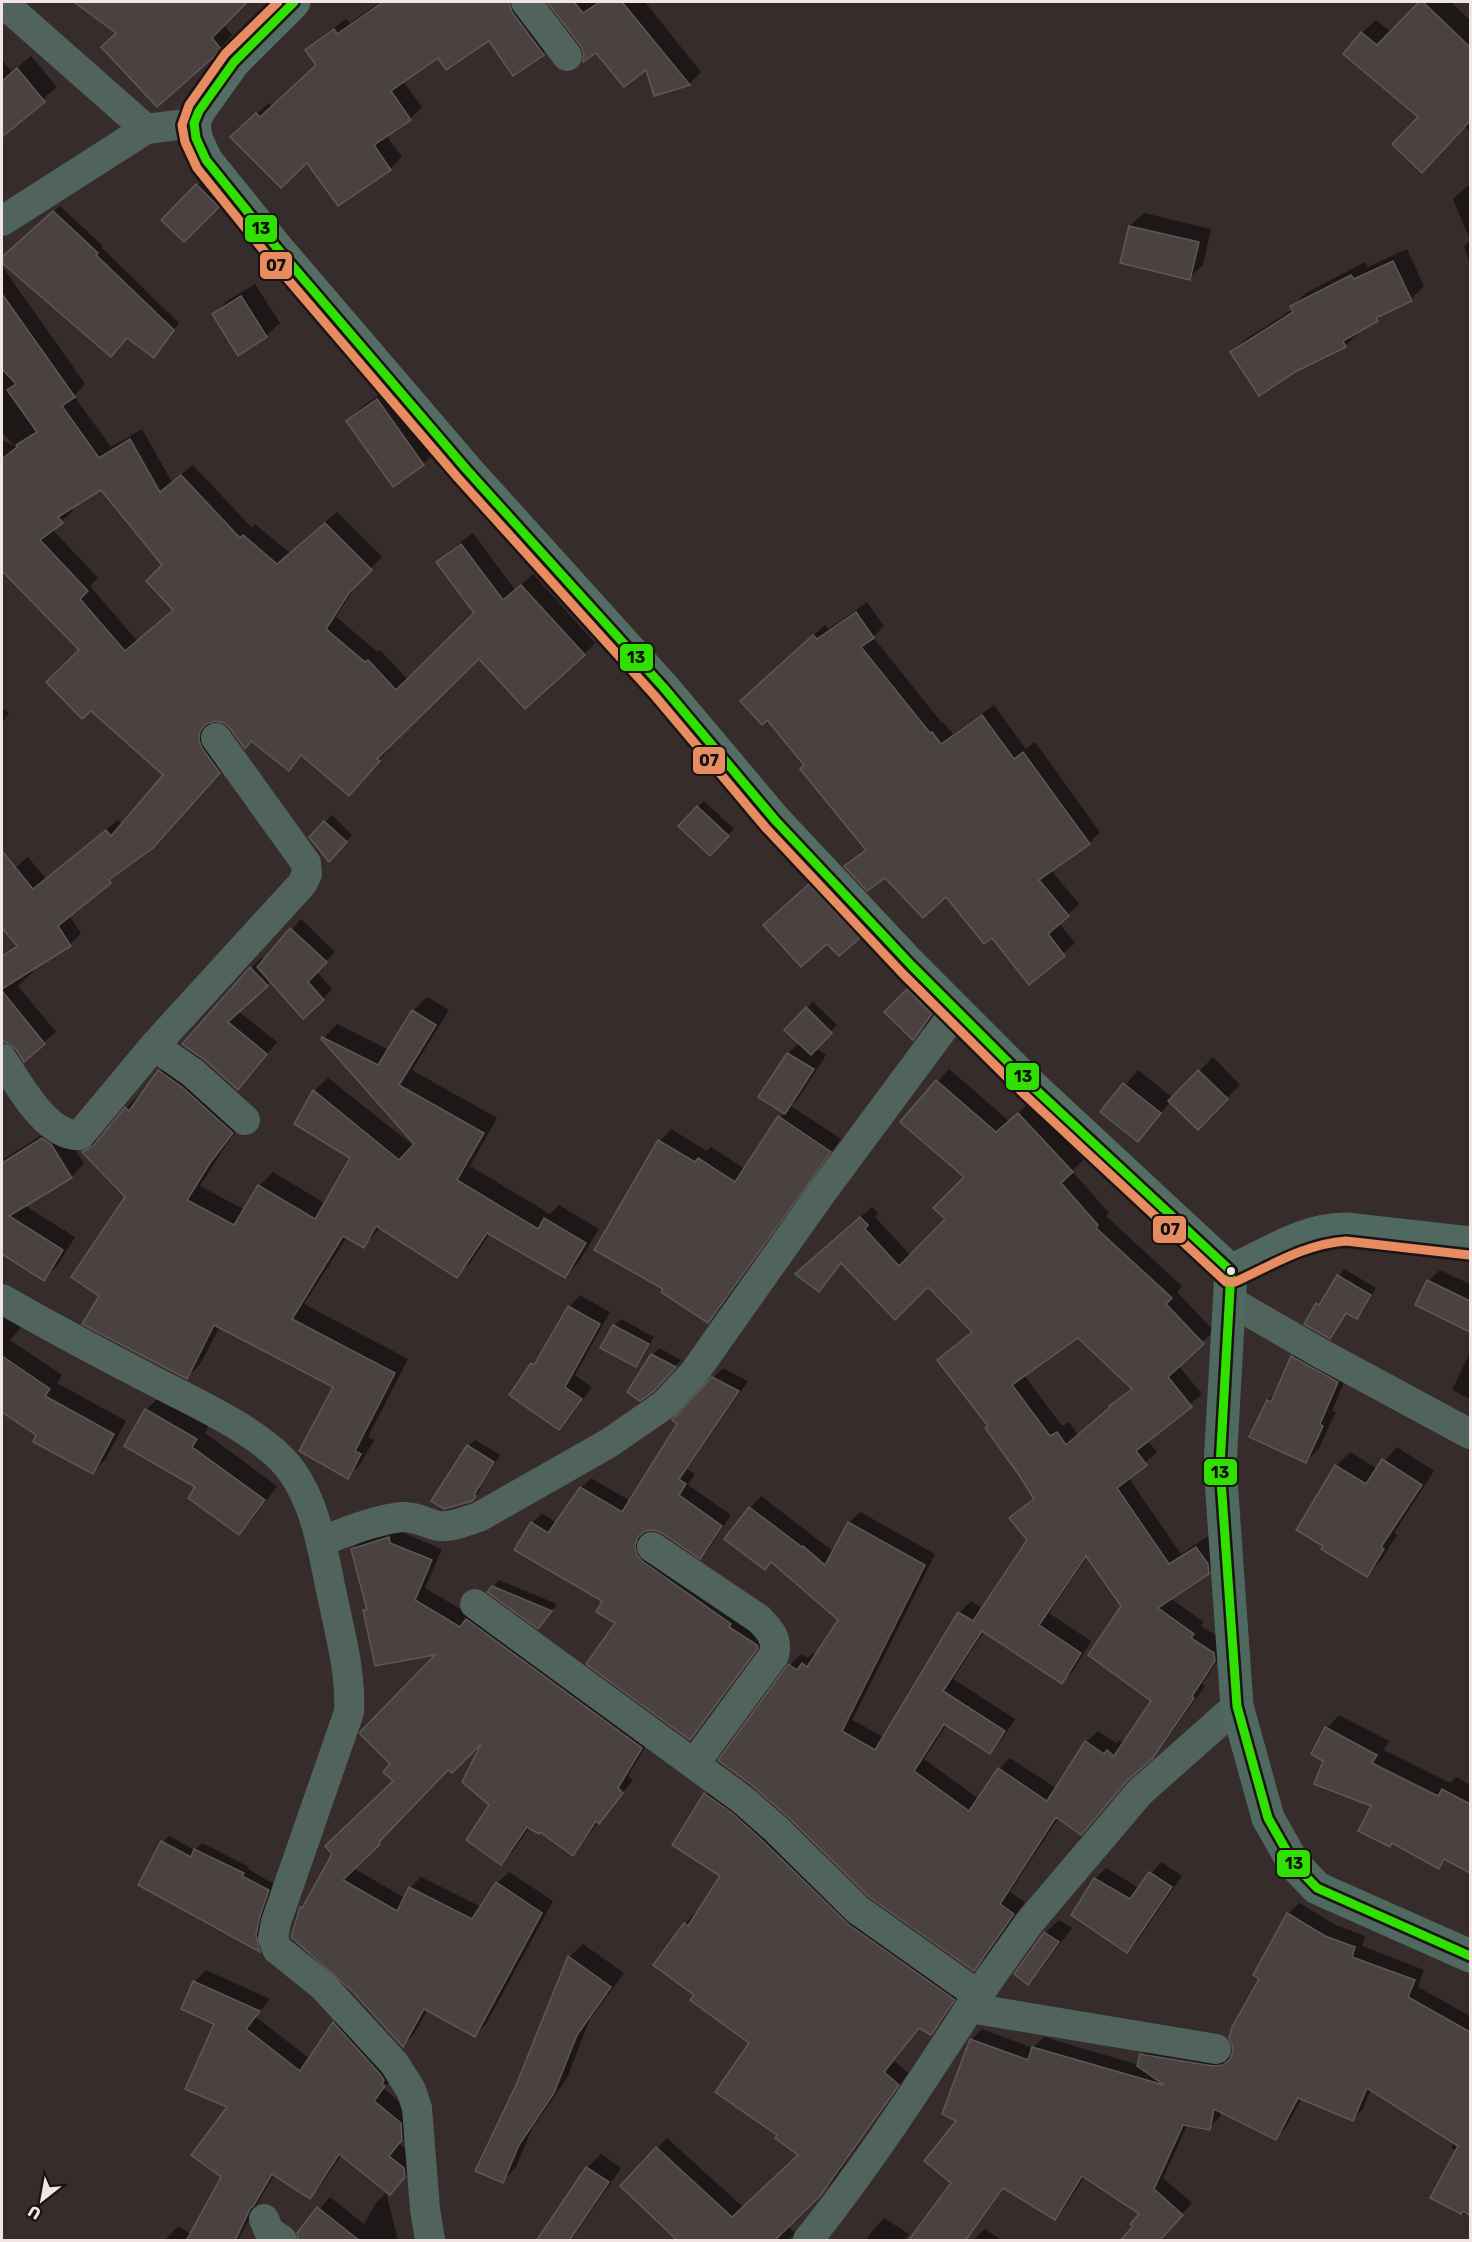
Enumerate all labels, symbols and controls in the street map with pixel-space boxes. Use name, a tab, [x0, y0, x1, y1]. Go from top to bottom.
line badge: 13	[244, 214, 278, 243]
text: 13	[252, 219, 270, 238]
line badge: 07	[259, 251, 293, 280]
text: 07	[266, 256, 286, 275]
line badge: 13	[619, 643, 654, 672]
text: 13	[627, 648, 645, 667]
line badge: 07	[692, 746, 726, 775]
text: 07	[699, 751, 719, 770]
line badge: 13	[1005, 1062, 1040, 1091]
text: 13	[1014, 1067, 1032, 1086]
line badge: 07	[1152, 1215, 1187, 1244]
text: 07	[1160, 1220, 1180, 1239]
unlabelled marker	[1225, 1265, 1237, 1277]
line badge: 13	[1203, 1458, 1238, 1486]
text: 13	[1211, 1463, 1229, 1482]
line badge: 13	[1276, 1849, 1311, 1878]
text: 13	[1285, 1854, 1303, 1873]
north arrow	[12, 2170, 72, 2230]
text: U	[25, 2201, 44, 2224]

